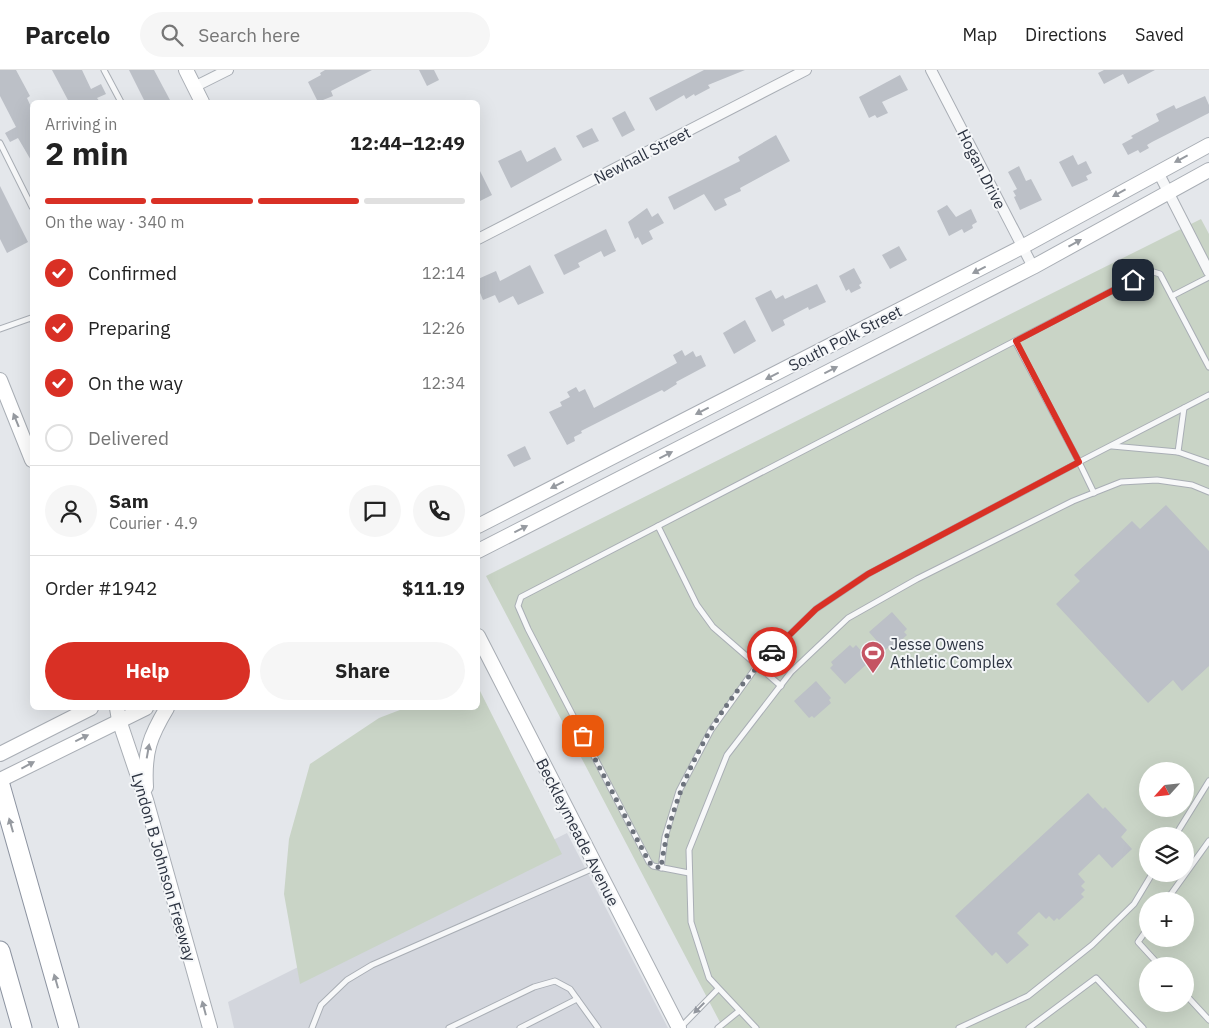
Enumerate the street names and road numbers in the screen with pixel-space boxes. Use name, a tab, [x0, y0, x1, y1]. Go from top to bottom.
street label: Newhall Street	[590, 122, 694, 188]
street label: Hogan Drive	[953, 126, 1011, 213]
street label: South Polk Street	[785, 301, 905, 375]
street label: Beckleymeade Avenue	[532, 755, 624, 909]
street label: Lyndon B Johnson Freeway	[127, 770, 201, 964]

